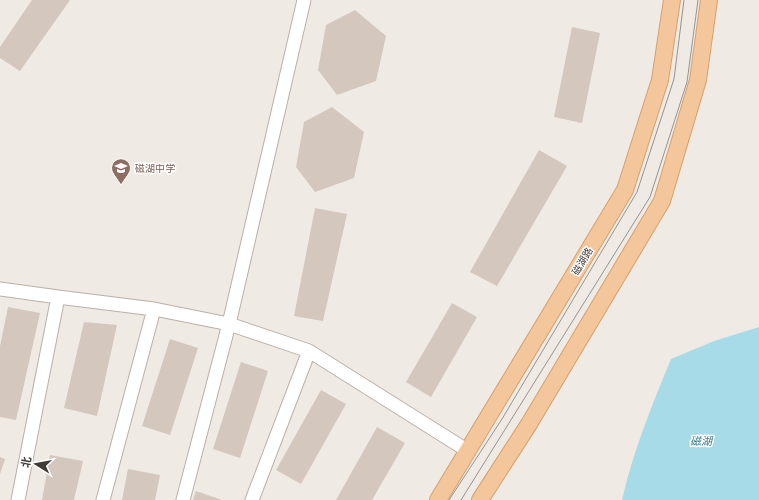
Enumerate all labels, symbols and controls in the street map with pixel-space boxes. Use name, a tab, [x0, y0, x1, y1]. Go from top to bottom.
school or university icon: 磁湖中学	[110, 157, 132, 185]
place label: 磁湖中学	[135, 162, 175, 174]
street label: 磁湖路	[569, 245, 595, 277]
water label: 磁湖	[690, 434, 714, 448]
north arrow	[16, 444, 56, 484]
text: 北	[18, 455, 34, 469]

